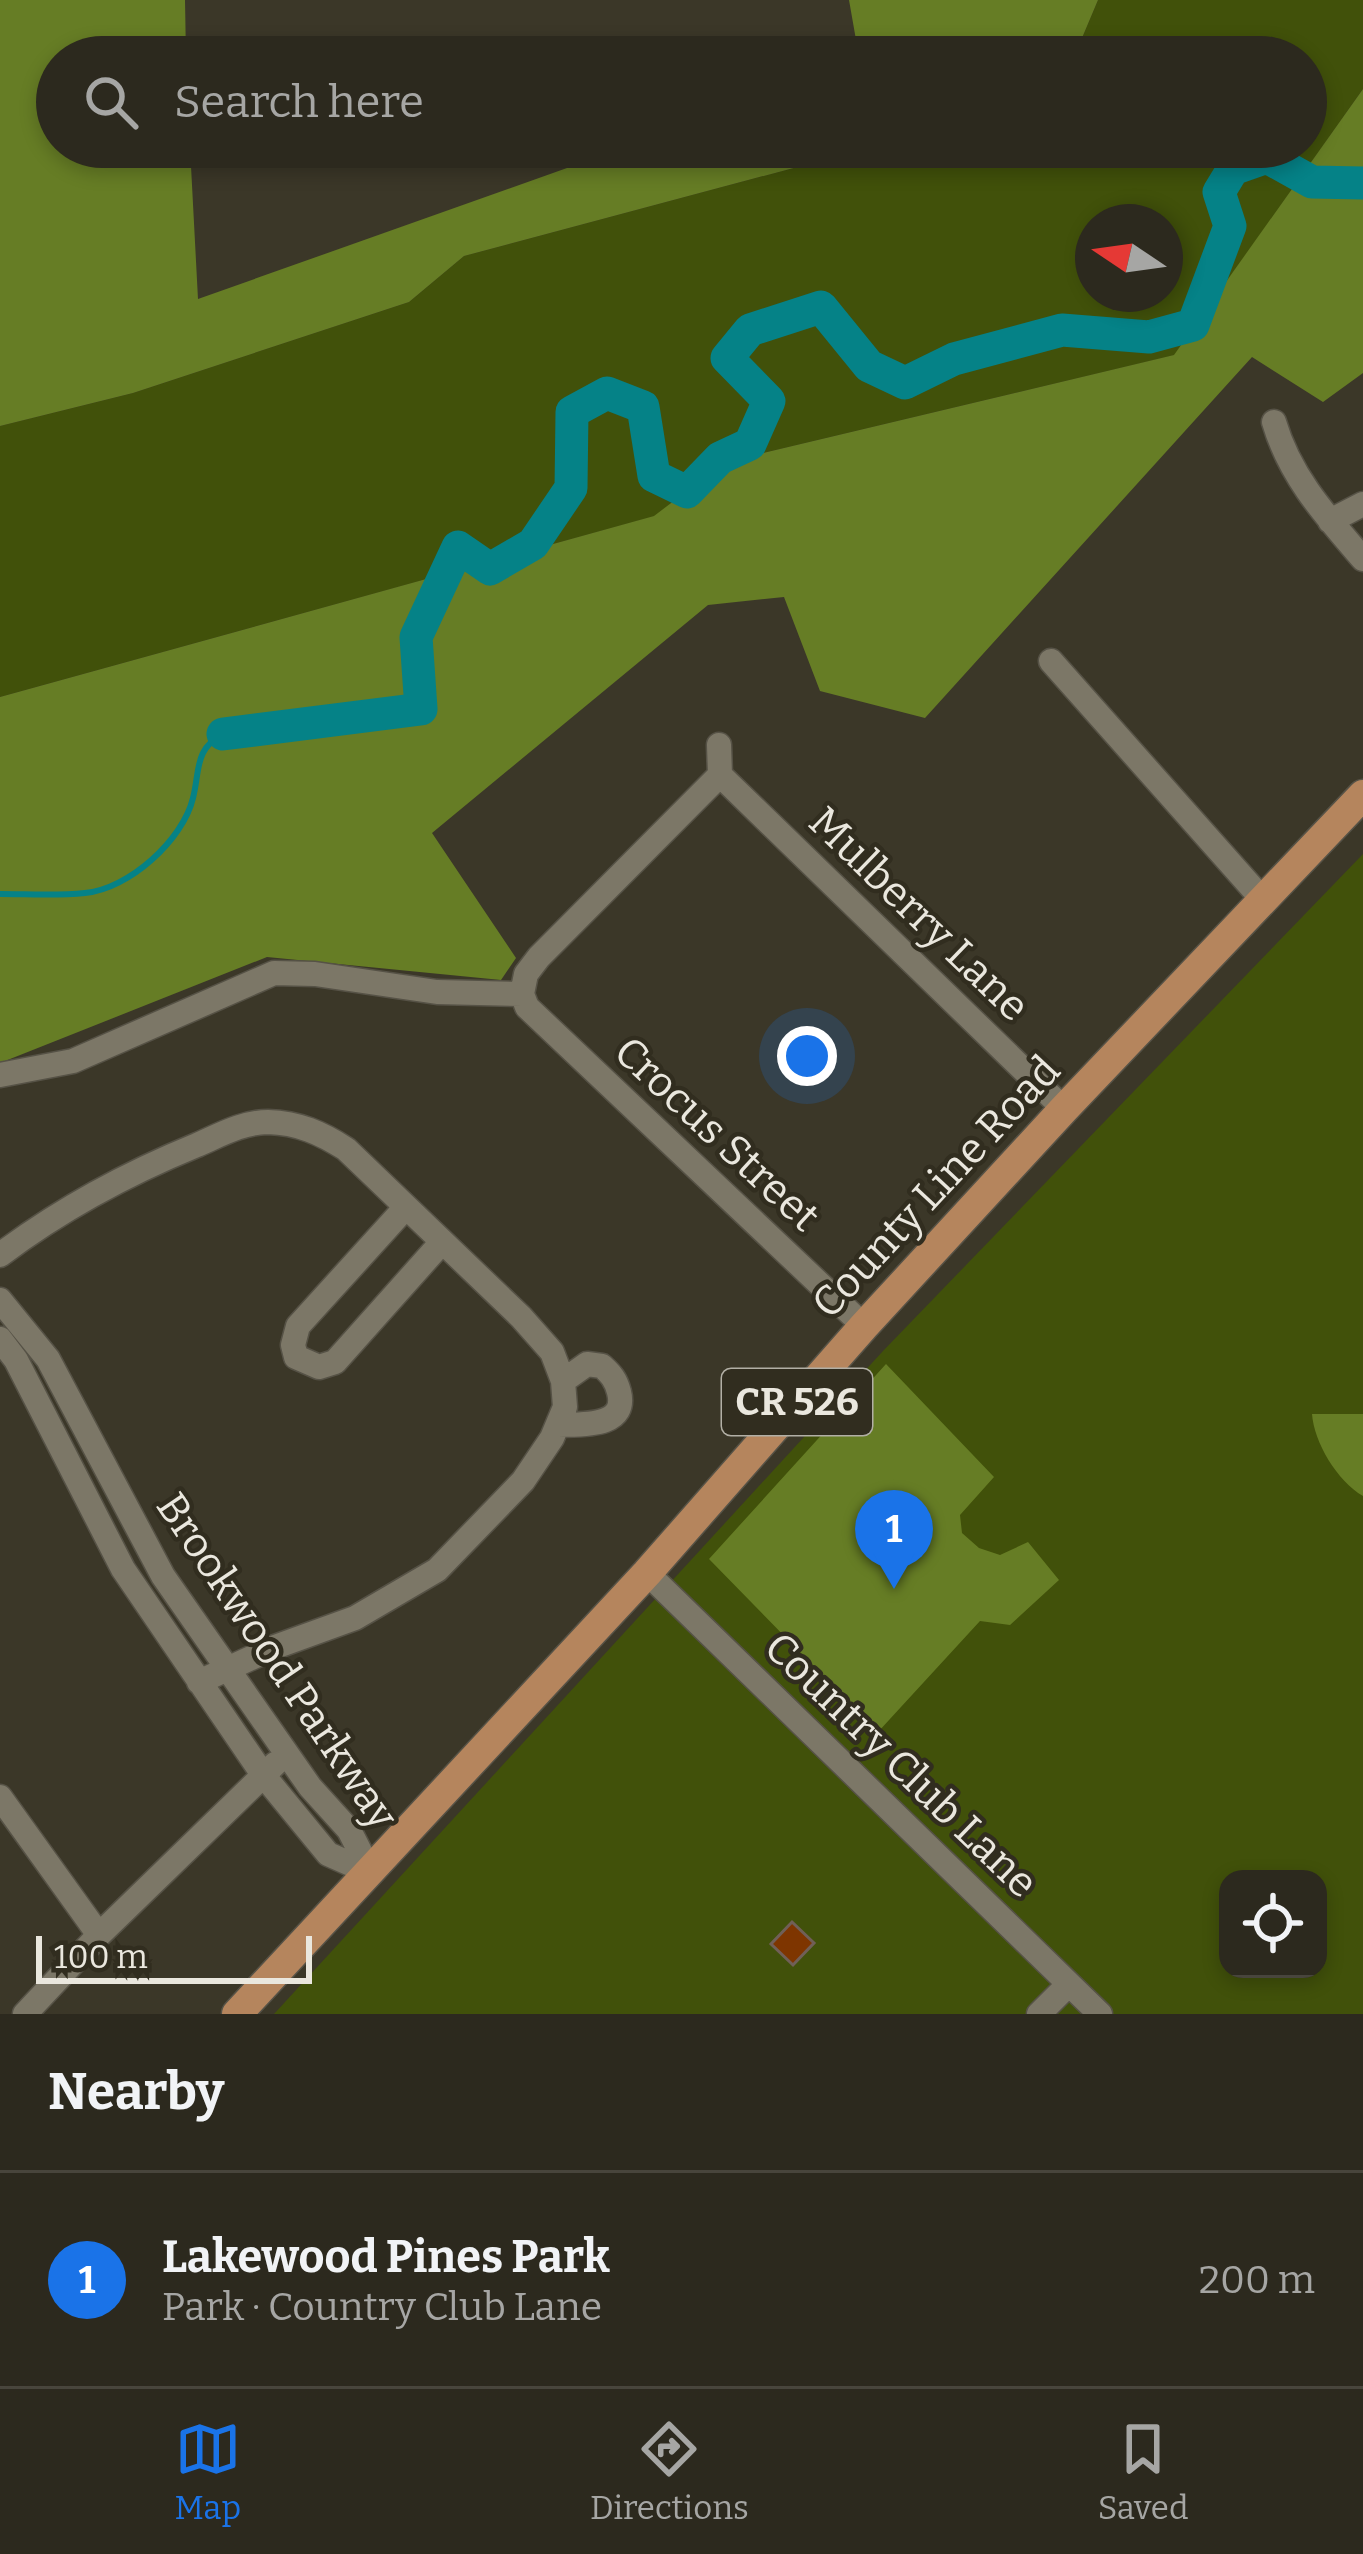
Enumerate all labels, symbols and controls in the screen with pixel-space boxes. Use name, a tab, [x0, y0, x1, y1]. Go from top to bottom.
search box	[36, 36, 1327, 168]
icon: search	[78, 69, 144, 135]
text: Search here	[174, 75, 424, 129]
north arrow	[1075, 204, 1183, 312]
street label: Mulberry Lane	[799, 797, 1039, 1031]
your location	[777, 1026, 837, 1086]
street label: Crocus Street	[604, 1027, 830, 1241]
street label: County Line Road	[802, 1046, 1070, 1328]
road number: CR 526	[722, 1369, 872, 1435]
street label: Brookwood Parkway	[146, 1483, 408, 1839]
pin: 1	[855, 1490, 933, 1589]
street label: Country Club Lane	[754, 1622, 1048, 1908]
map controls	[1219, 1870, 1327, 1978]
button: locate	[1219, 1870, 1327, 1978]
scale bar	[36, 1930, 312, 1983]
text: 100 m	[54, 1937, 148, 1977]
text: Nearby	[48, 2061, 224, 2123]
text: Lakewood Pines Park	[162, 2230, 610, 2284]
text: 1	[79, 2257, 95, 2303]
text: 200 m	[1199, 2257, 1315, 2303]
text: Park · Country Club Lane	[162, 2284, 602, 2330]
tab: Map	[175, 2416, 241, 2528]
tab: Directions	[590, 2416, 749, 2528]
tab: Saved	[1098, 2416, 1188, 2528]

